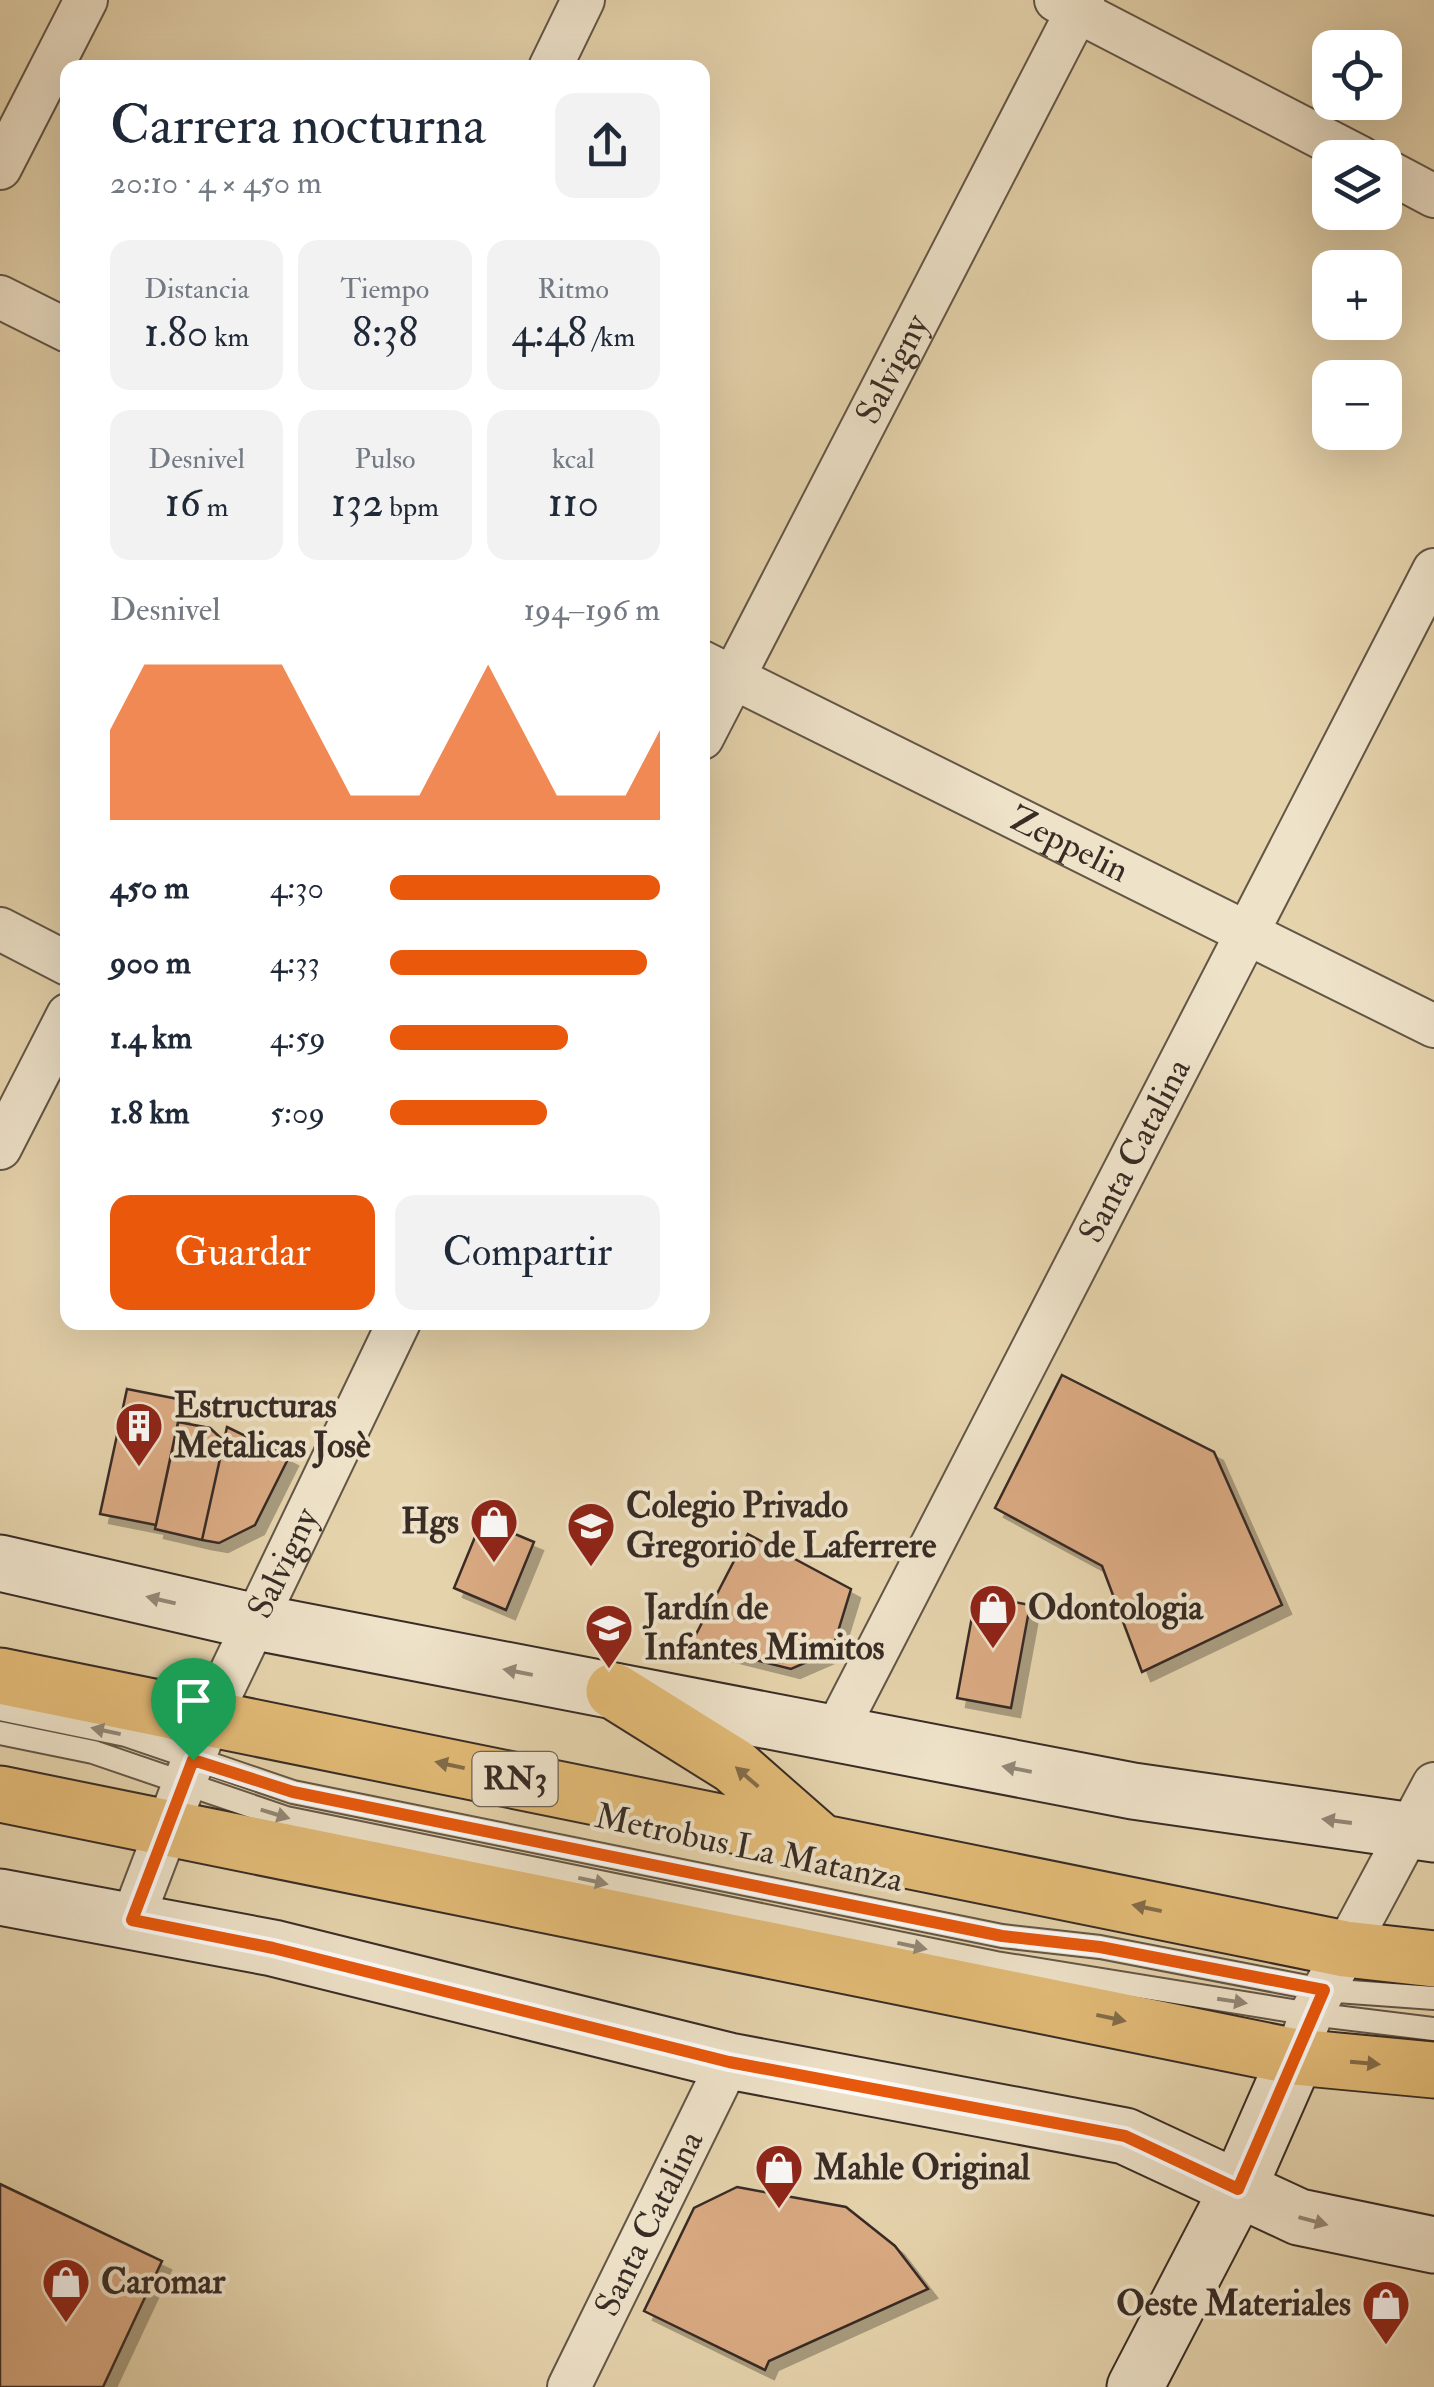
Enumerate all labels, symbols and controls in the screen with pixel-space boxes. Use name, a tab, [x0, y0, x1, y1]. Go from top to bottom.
map controls	[1312, 30, 1402, 450]
button: locate	[1312, 30, 1402, 120]
text: Carrera nocturna	[110, 91, 486, 160]
button: share	[555, 93, 660, 198]
button: layers	[1312, 140, 1402, 230]
text: 20:10 · 4 × 450 m	[110, 163, 322, 203]
button: +	[1312, 250, 1402, 340]
text: Distancia	[144, 272, 249, 307]
text: Tiempo	[341, 272, 429, 307]
text: Ritmo	[538, 272, 609, 307]
street label: Salvigny	[846, 306, 939, 432]
text: 1.80	[144, 307, 208, 359]
text: 8:38	[352, 307, 418, 359]
text: 4:48	[512, 307, 587, 359]
text: km	[208, 320, 249, 355]
text: /km	[587, 320, 635, 355]
button: −	[1312, 360, 1402, 450]
text: Desnivel	[148, 442, 245, 477]
text: Pulso	[354, 442, 416, 477]
text: kcal	[552, 442, 595, 477]
text: 16	[165, 477, 201, 529]
text: 132	[331, 477, 383, 529]
text: 110	[548, 477, 599, 529]
text: m	[201, 490, 228, 525]
text: bpm	[383, 490, 439, 525]
text: Desnivel	[110, 590, 220, 630]
text: 194–196 m	[524, 590, 660, 630]
street label: Zeppelin	[1002, 797, 1136, 893]
text: 450 m	[110, 868, 189, 908]
text: 4:30	[270, 868, 324, 908]
text: 900 m	[110, 943, 191, 983]
text: 4:33	[270, 943, 320, 983]
text: 1.4 km	[110, 1018, 192, 1058]
text: 4:59	[270, 1018, 326, 1058]
street label: Santa Catalina	[1069, 1051, 1201, 1250]
text: 1.8 km	[110, 1093, 189, 1133]
text: 5:09	[270, 1093, 325, 1133]
button: Guardar	[110, 1195, 375, 1310]
button: Compartir	[395, 1195, 660, 1310]
place label: Estructuras Metalicas Josè	[173, 1384, 371, 1469]
building icon: Estructuras Metalicas Josè	[113, 1400, 165, 1468]
place label: Colegio Privado Gregorio de Laferrere	[626, 1484, 937, 1568]
shop icon: Hgs	[468, 1496, 520, 1564]
street label: Salvigny	[238, 1500, 329, 1626]
place label: Hgs	[401, 1500, 459, 1544]
school or university icon: Colegio Privado Gregorio de Laferrere	[565, 1500, 617, 1568]
shop icon: Odontologia	[967, 1582, 1019, 1650]
place label: Jardín de Infantes Mimitos	[642, 1586, 885, 1670]
place label: Odontologia	[1028, 1586, 1205, 1630]
one-way arrow	[145, 1592, 176, 1607]
school or university icon: Jardín de Infantes Mimitos	[583, 1602, 635, 1670]
pin	[151, 1658, 236, 1761]
one-way arrow	[503, 1664, 534, 1680]
icon: arrive	[166, 1673, 221, 1728]
one-way arrow	[90, 1722, 121, 1738]
road number: RN3	[472, 1752, 558, 1806]
one-way arrow	[434, 1757, 465, 1773]
one-way arrow	[1001, 1760, 1032, 1776]
one-way arrow	[734, 1766, 759, 1788]
street label: Metrobus La Matanza	[591, 1794, 908, 1902]
one-way arrow	[261, 1807, 291, 1822]
one-way arrow	[1321, 1812, 1353, 1828]
one-way arrow	[578, 1873, 609, 1889]
one-way arrow	[1131, 1899, 1162, 1915]
one-way arrow	[897, 1938, 928, 1954]
one-way arrow	[1217, 1994, 1248, 2009]
one-way arrow	[1096, 2011, 1127, 2027]
one-way arrow	[1350, 2056, 1382, 2072]
street label: Santa Catalina	[585, 2123, 714, 2324]
shop icon: Mahle Original	[753, 2142, 805, 2210]
place label: Mahle Original	[813, 2146, 1031, 2190]
one-way arrow	[1298, 2213, 1329, 2229]
shop icon: Caromar	[40, 2256, 92, 2324]
place label: Caromar	[101, 2260, 226, 2304]
shop icon: Oeste Materiales	[1360, 2278, 1412, 2346]
place label: Oeste Materiales	[1116, 2282, 1351, 2326]

